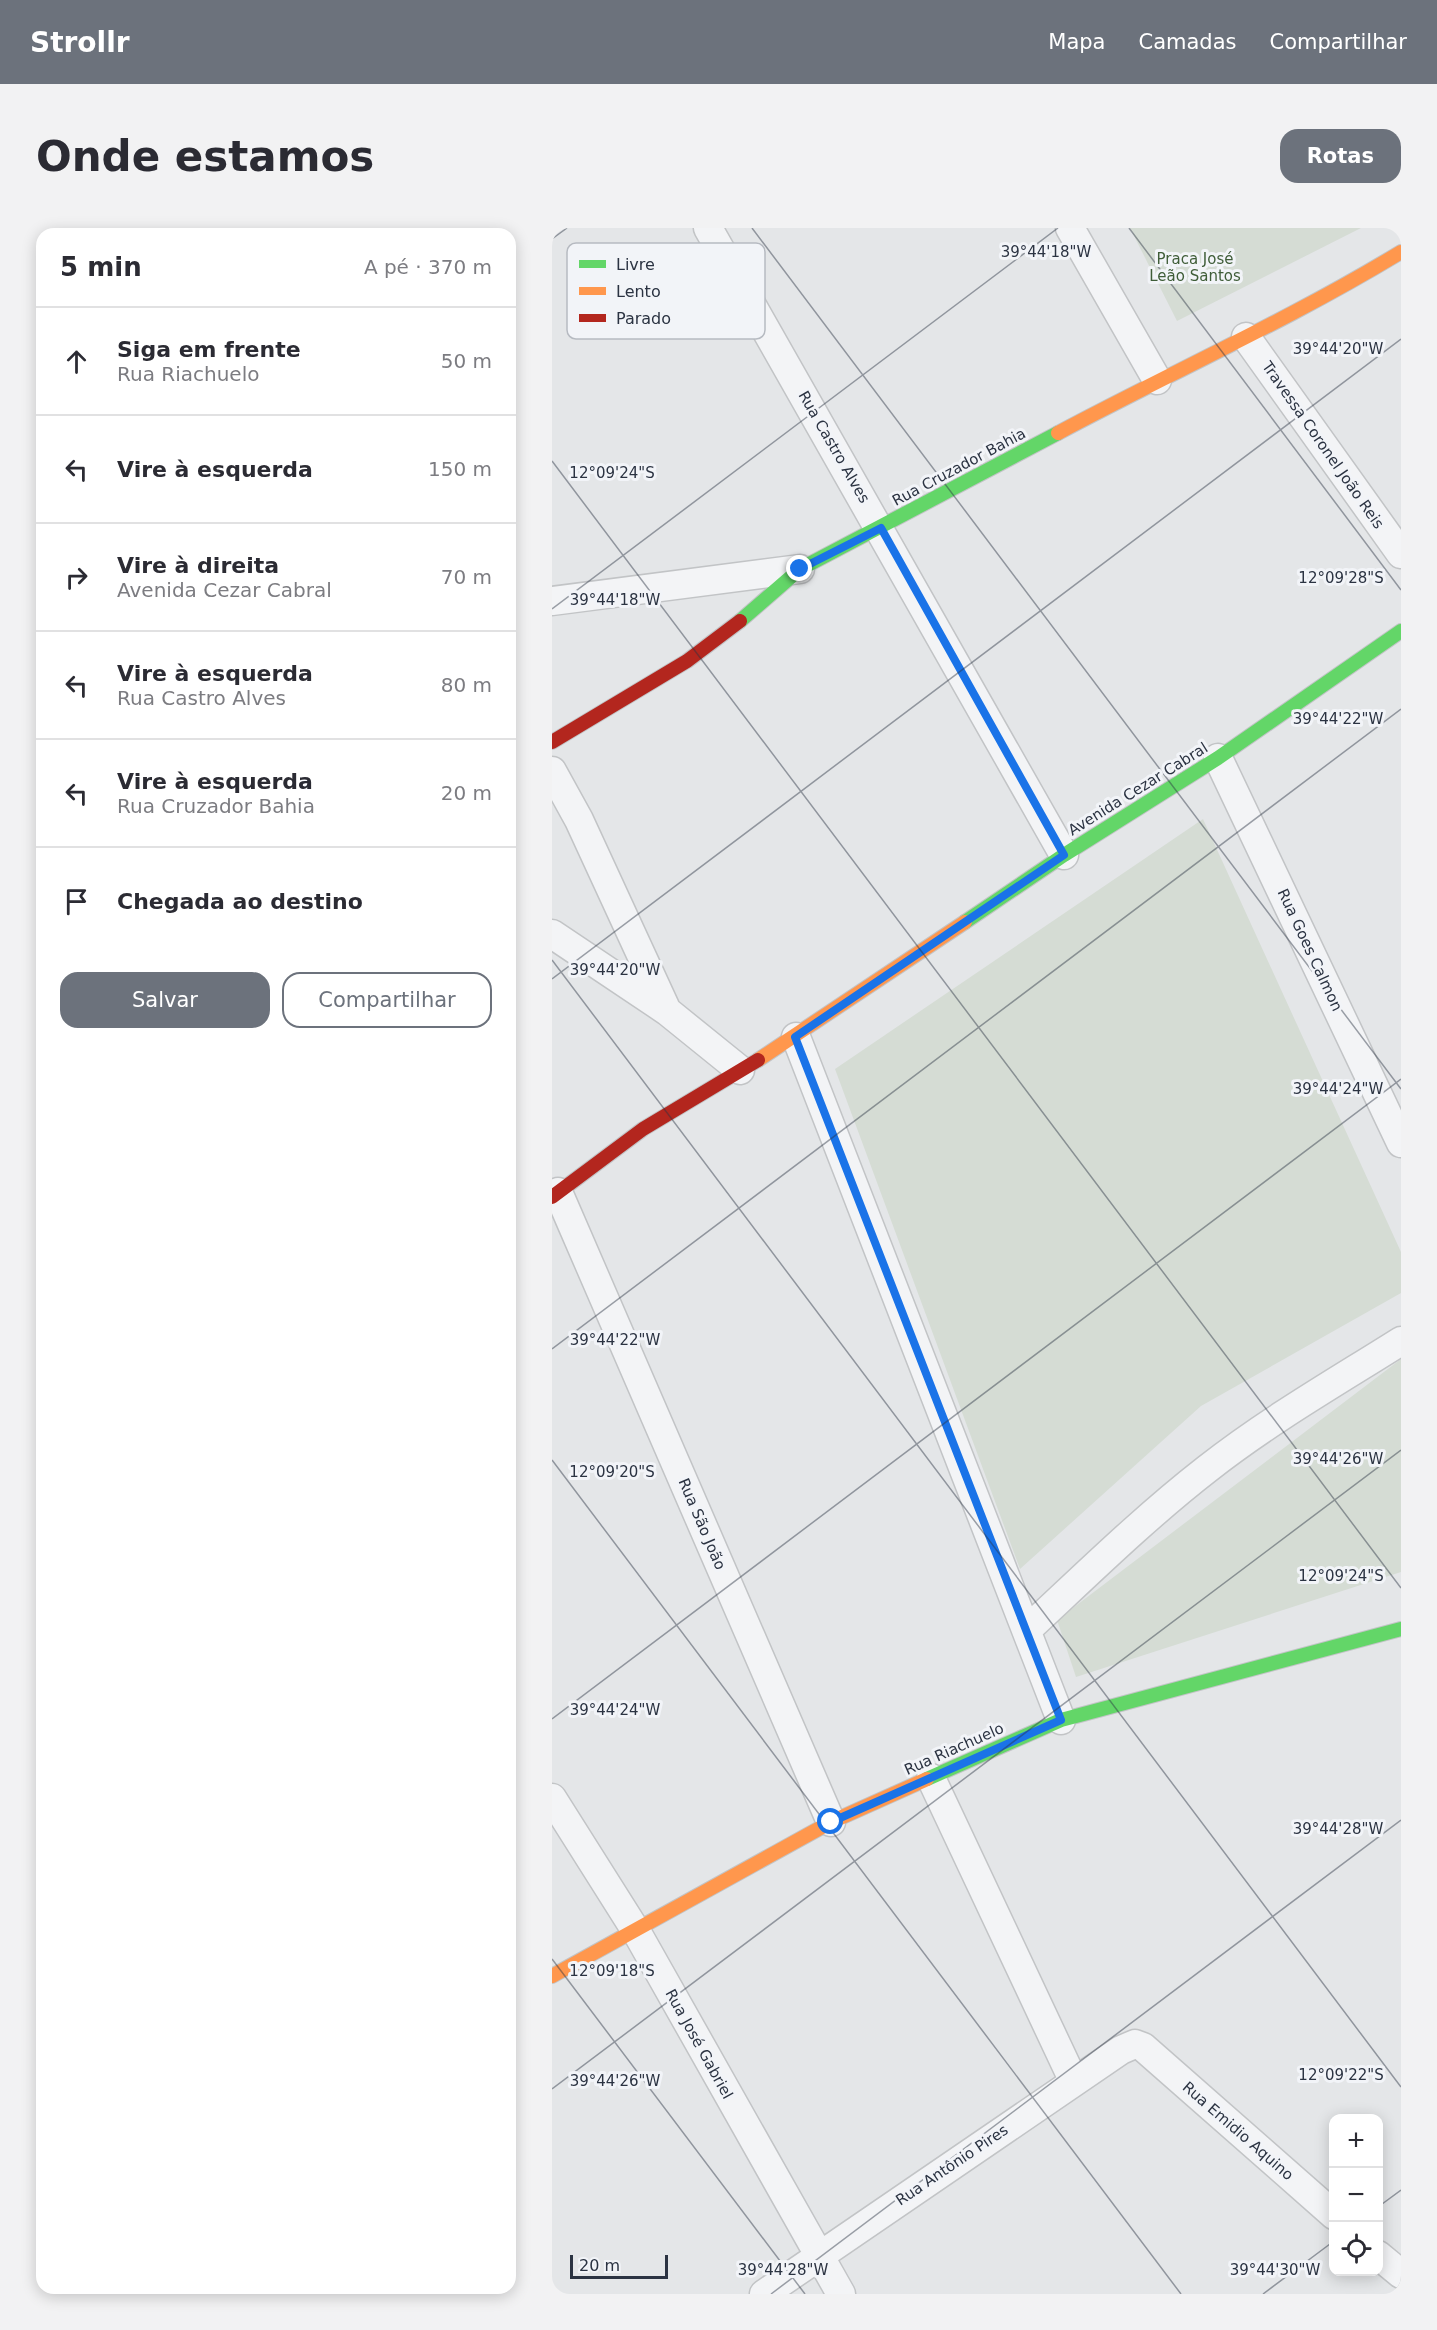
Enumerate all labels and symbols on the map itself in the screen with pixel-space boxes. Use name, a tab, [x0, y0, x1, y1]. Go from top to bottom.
legend	[567, 243, 765, 339]
text: 39°44'18"W	[1001, 243, 1091, 261]
park label: Praca José Leão Santos	[1149, 250, 1241, 285]
text: Livre	[616, 255, 655, 274]
text: Lento	[616, 282, 661, 301]
text: Parado	[616, 309, 671, 328]
text: 39°44'20"W	[1293, 340, 1383, 358]
street label: Travessa Coronel João Reis	[1258, 357, 1388, 532]
street label: Rua Castro Alves	[795, 388, 874, 507]
street label: Rua Cruzador Bahia	[889, 424, 1029, 510]
text: 12°09'24"S	[569, 464, 655, 482]
route end	[786, 555, 812, 581]
text: 12°09'28"S	[1298, 569, 1384, 587]
text: 39°44'18"W	[570, 591, 660, 609]
text: 39°44'22"W	[1293, 710, 1383, 728]
street label: Avenida Cezar Cabral	[1065, 739, 1211, 839]
street label: Rua Goes Calmon	[1274, 886, 1346, 1014]
text: 39°44'20"W	[570, 961, 660, 979]
text: 39°44'24"W	[1293, 1080, 1383, 1098]
text: 39°44'22"W	[570, 1331, 660, 1349]
text: 39°44'26"W	[1293, 1450, 1383, 1468]
text: 12°09'20"S	[569, 1463, 655, 1481]
street label: Rua São João	[675, 1475, 729, 1573]
text: 12°09'24"S	[1298, 1567, 1384, 1585]
text: 39°44'24"W	[570, 1701, 660, 1719]
street label: Rua Riachuelo	[902, 1719, 1006, 1779]
route start	[817, 1808, 843, 1834]
text: 39°44'28"W	[1293, 1820, 1383, 1838]
text: 12°09'18"S	[569, 1962, 655, 1980]
street label: Rua José Gabriel	[661, 1986, 737, 2102]
text: 12°09'22"S	[1298, 2066, 1384, 2084]
text: 39°44'26"W	[570, 2072, 660, 2090]
street label: Rua Emidio Aquino	[1179, 2078, 1297, 2184]
street label: Rua Antônio Pires	[892, 2121, 1012, 2209]
scale bar	[570, 2252, 668, 2280]
text: 39°44'28"W	[738, 2261, 828, 2279]
text: 39°44'30"W	[1230, 2261, 1320, 2279]

